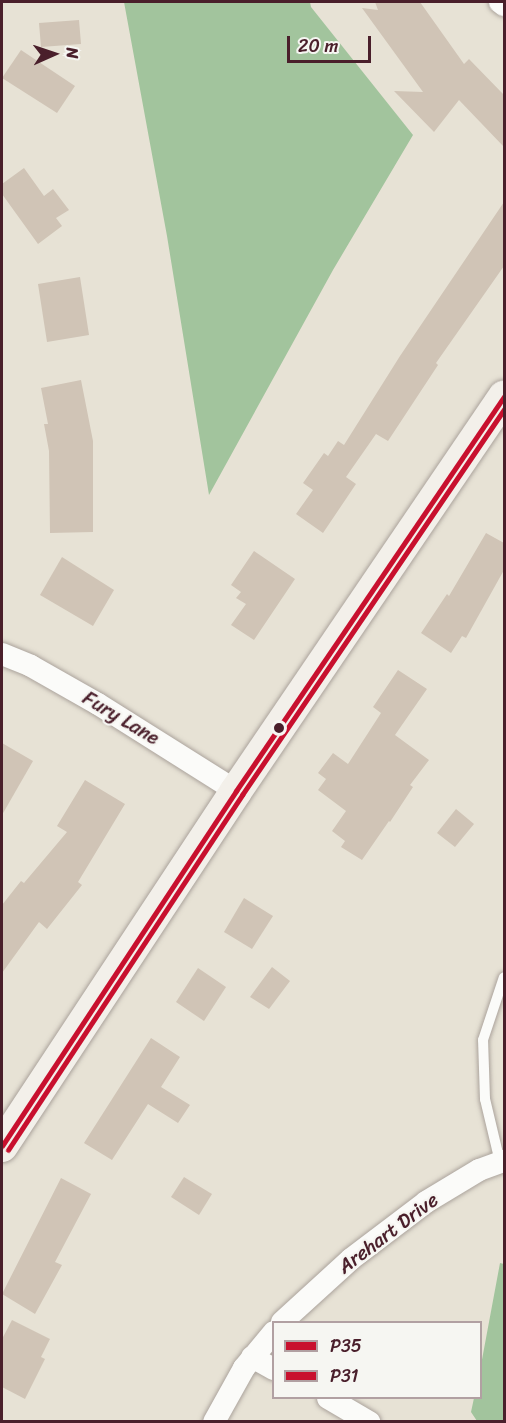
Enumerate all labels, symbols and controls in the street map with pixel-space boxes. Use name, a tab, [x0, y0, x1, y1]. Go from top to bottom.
north arrow	[24, 24, 84, 84]
scale bar	[290, 24, 374, 62]
text: 20 m	[298, 30, 338, 62]
text: N	[58, 47, 87, 59]
street label: Fury Lane	[78, 686, 164, 750]
unlabelled marker	[273, 722, 285, 734]
street label: Arehart Drive	[333, 1187, 443, 1279]
legend	[272, 1321, 482, 1399]
text: P35	[330, 1330, 362, 1362]
text: P31	[330, 1360, 359, 1392]

